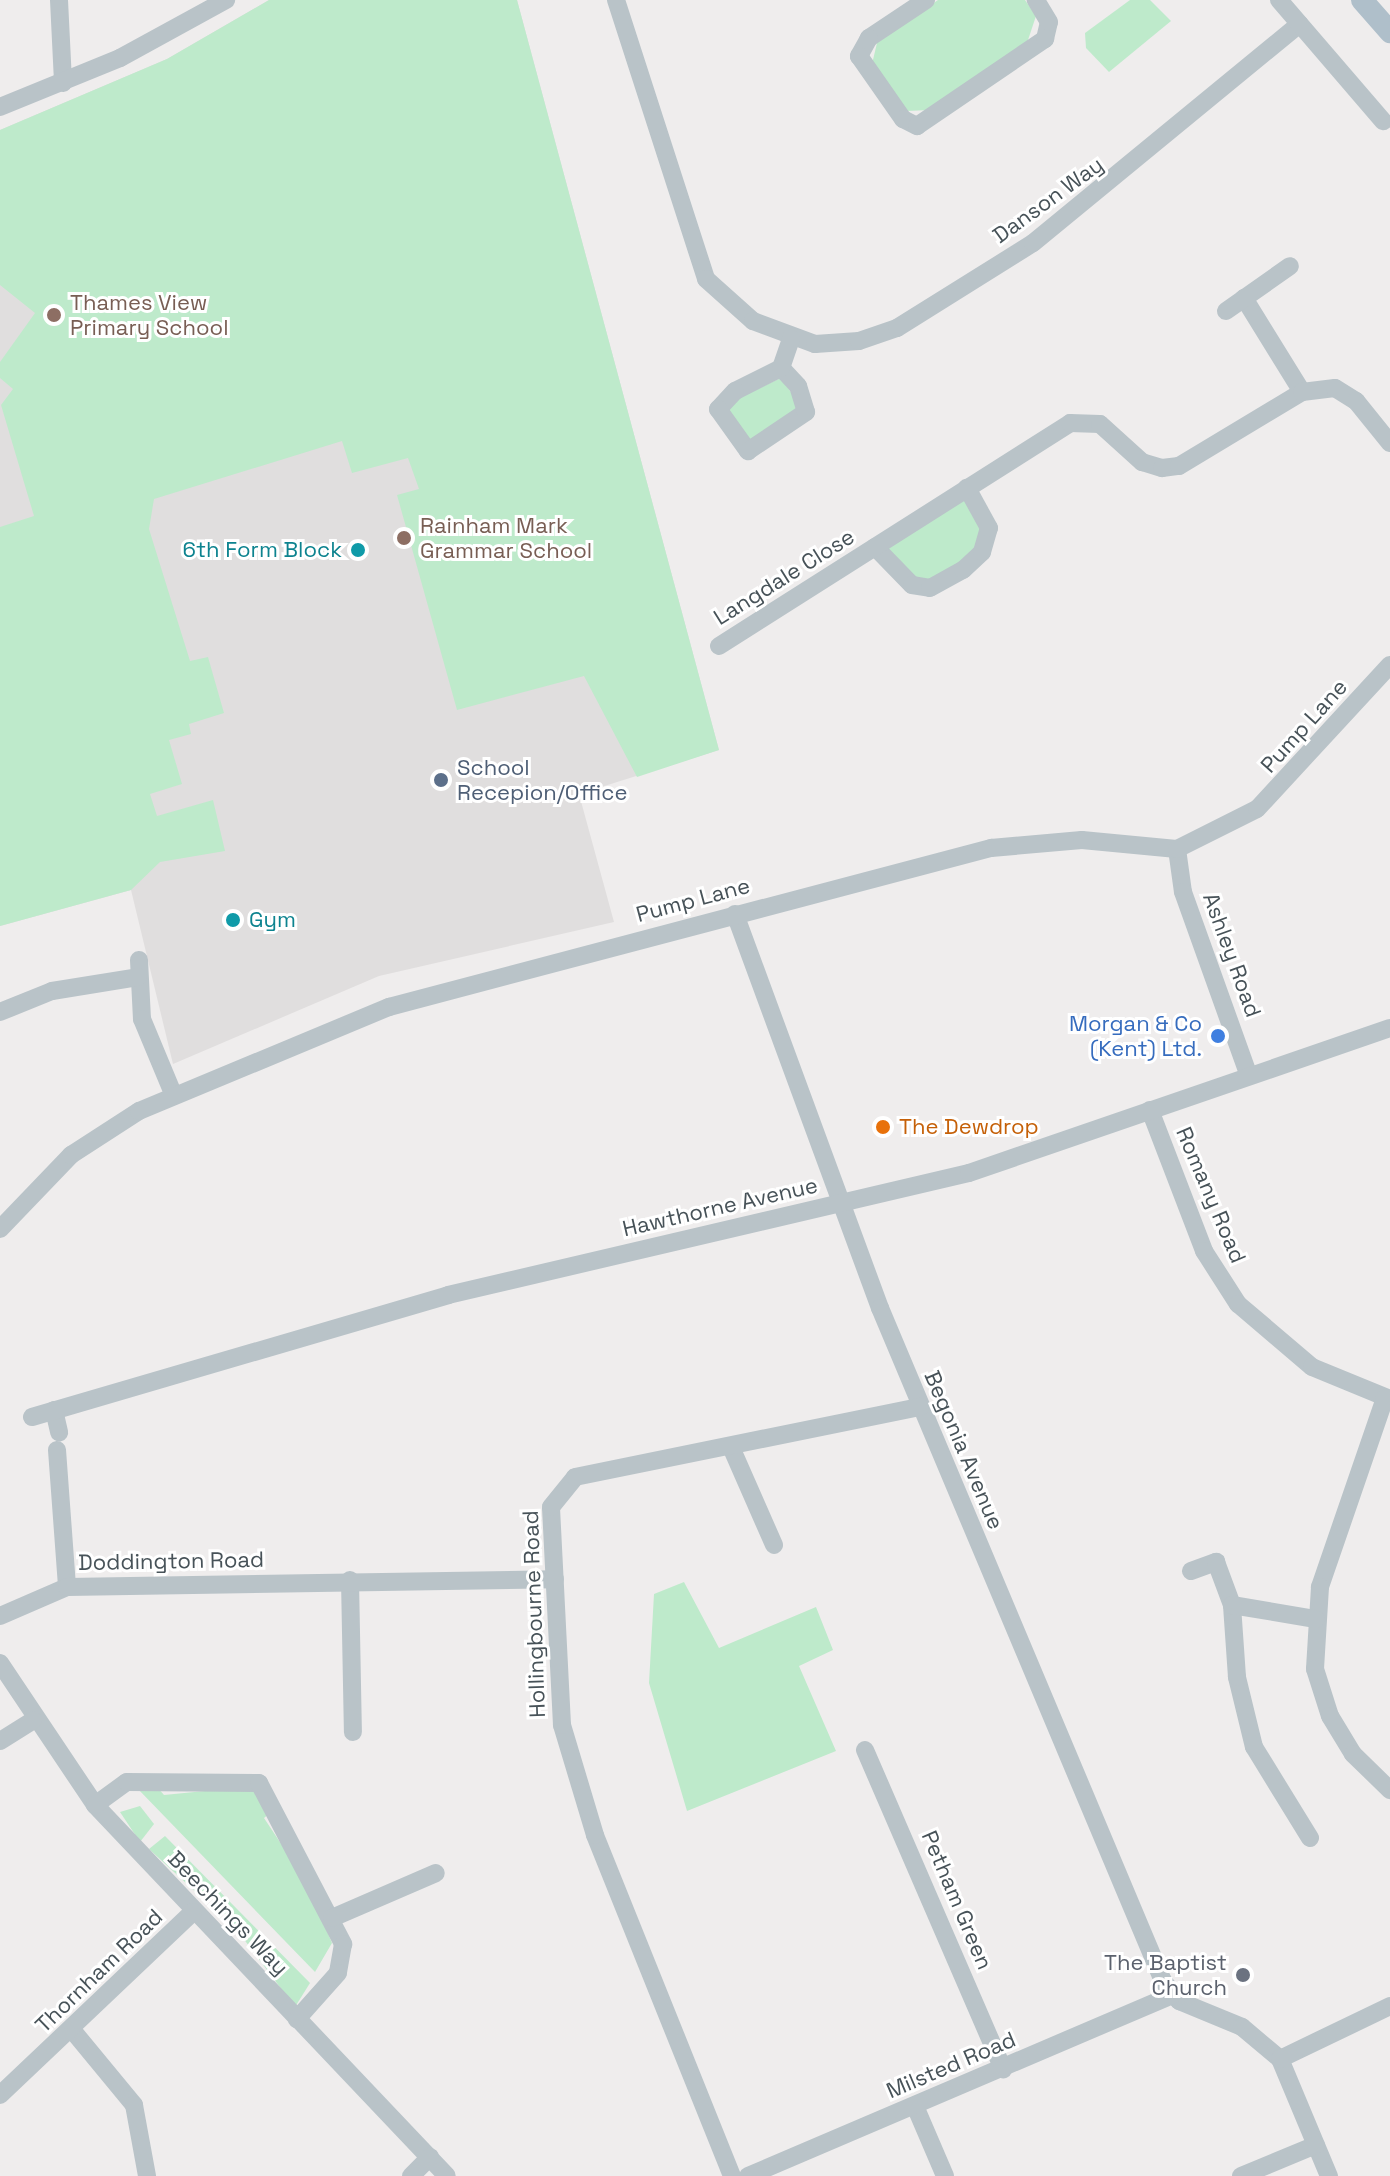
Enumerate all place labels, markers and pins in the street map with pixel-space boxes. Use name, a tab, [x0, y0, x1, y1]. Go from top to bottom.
place label: Thames View Primary School	[70, 289, 229, 340]
marker: Thames View Primary School	[45, 306, 63, 324]
place label: Rainham Mark Grammar School	[420, 512, 592, 564]
marker: Rainham Mark Grammar School	[395, 529, 413, 547]
place label: 6th Form Block	[183, 537, 342, 563]
marker: 6th Form Block	[349, 541, 367, 559]
place label: School Recepion/Office	[457, 754, 627, 806]
marker: School Recepion/Office	[432, 771, 450, 789]
place label: Gym	[249, 907, 296, 933]
marker: Gym	[224, 911, 242, 929]
place label: Morgan & Co (Kent) Ltd.	[1069, 1010, 1202, 1062]
marker: Morgan & Co (Kent) Ltd.	[1209, 1027, 1227, 1045]
place label: The Dewdrop	[899, 1114, 1039, 1140]
marker: The Dewdrop	[874, 1118, 892, 1136]
place label: The Baptist Church	[1104, 1949, 1227, 2000]
marker: The Baptist Church	[1234, 1966, 1252, 1984]

